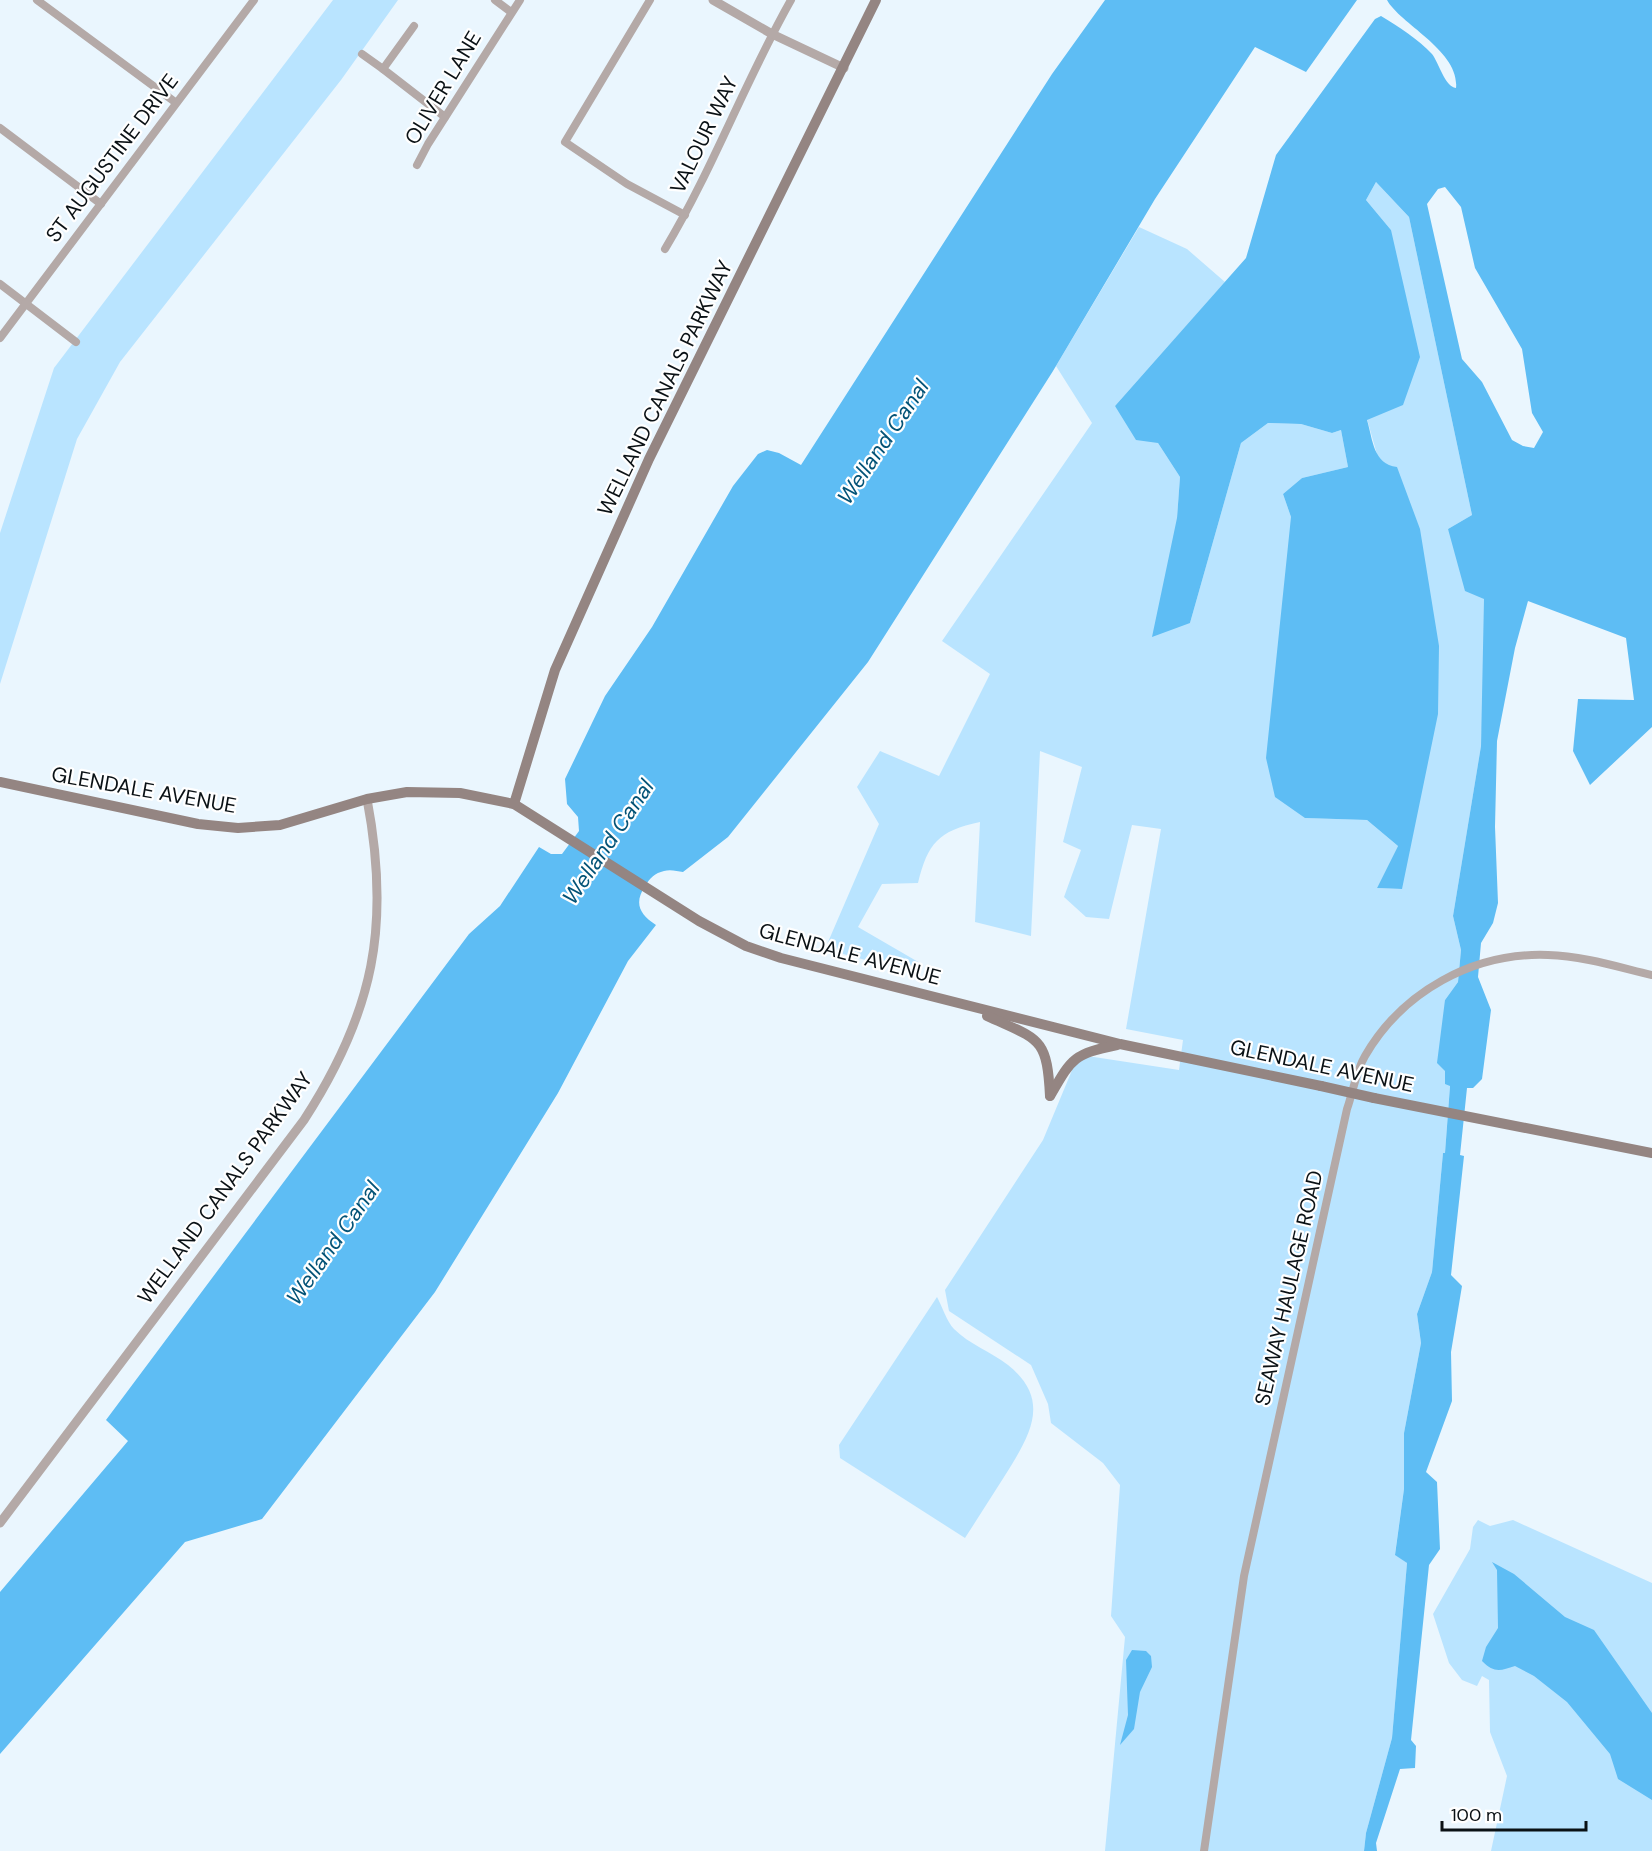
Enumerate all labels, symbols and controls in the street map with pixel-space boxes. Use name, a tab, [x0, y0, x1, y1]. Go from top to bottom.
street label: OLIVER LANE	[398, 26, 488, 150]
street label: ST AUGUSTINE DRIVE	[39, 68, 185, 248]
street label: VALOUR WAY	[664, 72, 744, 198]
street label: WELLAND CANALS PARKWAY	[591, 256, 739, 520]
water label: Welland Canal	[830, 373, 936, 510]
street label: GLENDALE AVENUE	[49, 760, 239, 820]
water label: Welland Canal	[555, 773, 661, 910]
street label: GLENDALE AVENUE	[756, 916, 944, 992]
street label: GLENDALE AVENUE	[1228, 1033, 1416, 1099]
street label: WELLAND CANALS PARKWAY	[131, 1066, 319, 1310]
street label: SEAWAY HAULAGE ROAD	[1248, 1168, 1330, 1408]
water label: Welland Canal	[280, 1174, 387, 1311]
scale bar	[1442, 1794, 1586, 1832]
text: 100 m	[1451, 1803, 1502, 1827]

